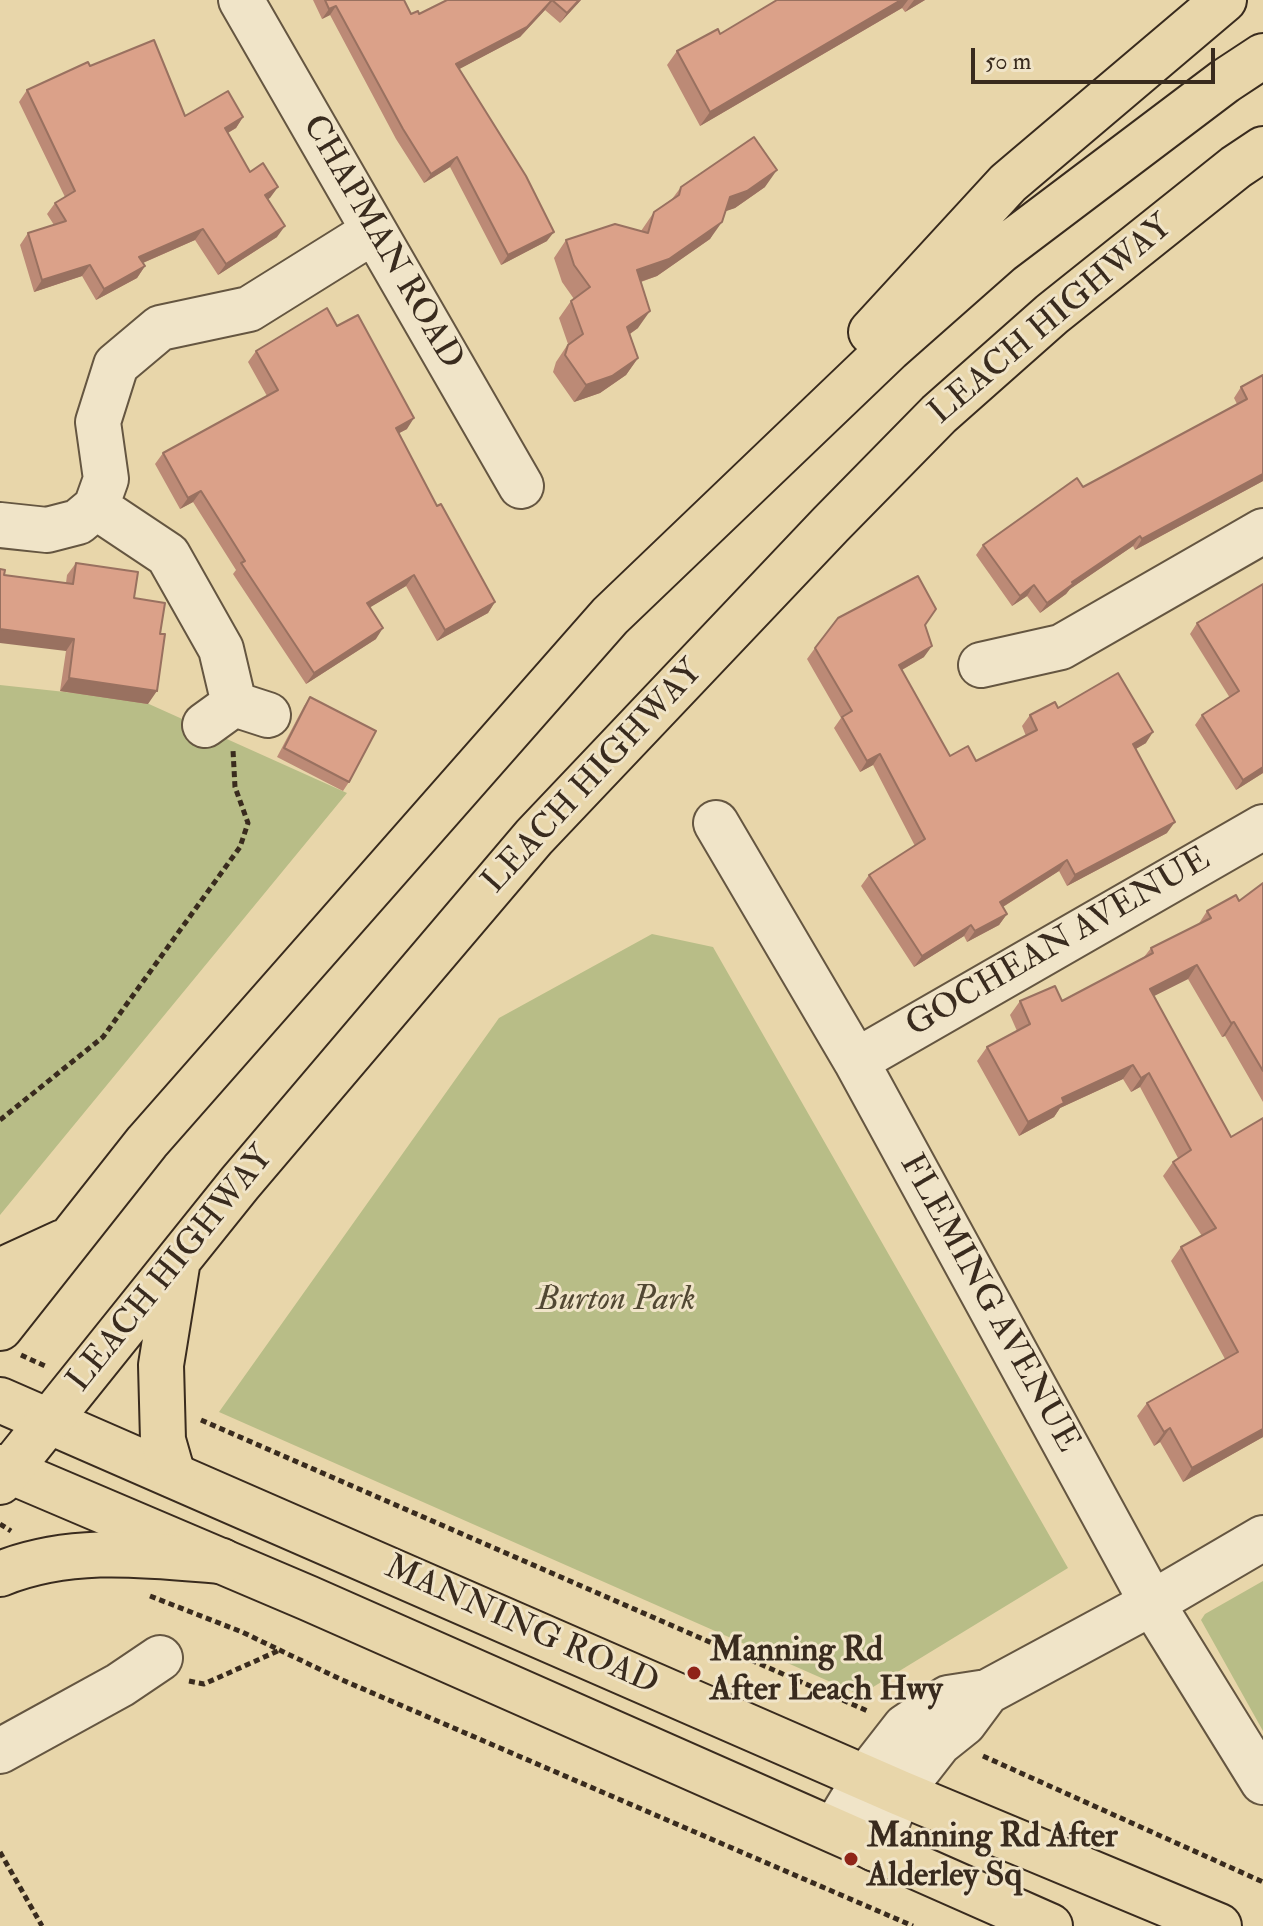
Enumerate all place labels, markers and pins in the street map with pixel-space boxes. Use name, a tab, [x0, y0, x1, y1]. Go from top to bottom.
place label: Manning Rd After Leach Hwy	[710, 1633, 942, 1712]
marker: Manning Rd After Leach Hwy	[685, 1664, 703, 1682]
place label: Manning Rd After Alderley Sq	[867, 1819, 1118, 1898]
marker: Manning Rd After Alderley Sq	[842, 1850, 860, 1868]

